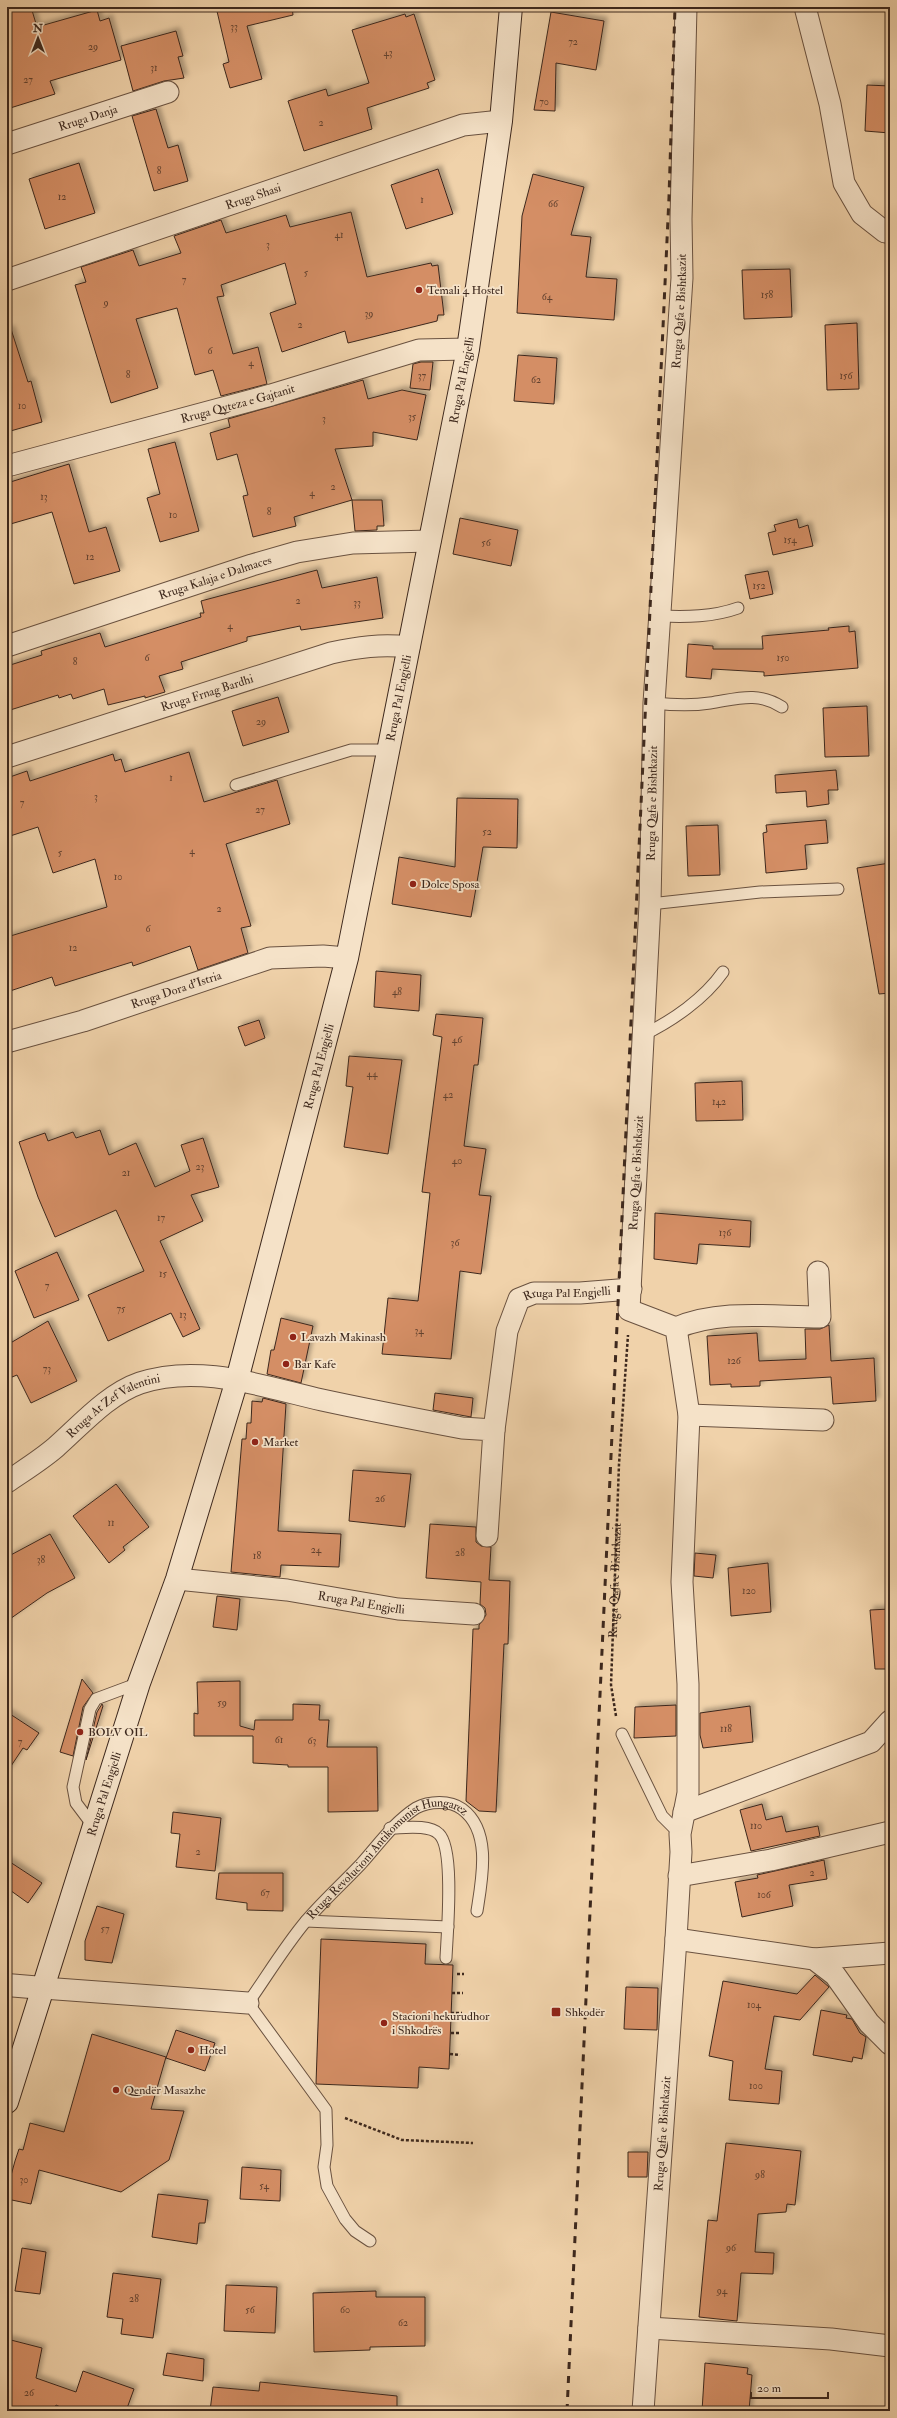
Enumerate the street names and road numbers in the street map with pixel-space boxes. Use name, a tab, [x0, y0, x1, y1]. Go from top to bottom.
street label: Rruga Danja	[57, 101, 121, 135]
street label: Rruga Shasi	[223, 180, 283, 213]
street label: Rruga Qafa e Bishtkazit	[669, 253, 690, 369]
street label: Rruga Pal Engjelli	[446, 336, 478, 425]
street label: Rruga Qyteza e Gajtanit	[179, 381, 297, 427]
street label: Rruga Kalaja e Dalmaces	[157, 553, 273, 603]
street label: Rruga Pal Engjelli	[383, 654, 415, 743]
street label: Rruga Frnag Bardhi	[159, 671, 255, 715]
street label: Rruga Qafa e Bishtkazit	[644, 745, 661, 861]
street label: Rruga Dora d'Istria	[129, 968, 224, 1012]
street label: Rruga Pal Engjelli	[301, 1022, 338, 1111]
street label: Rruga Qafa e Bishtkazit	[626, 1115, 647, 1231]
street label: Rruga Pal Engjelli	[521, 1284, 611, 1305]
street label: Rruga At Zef Valentini	[63, 1371, 161, 1442]
street label: Rruga Qafa e Bishtkazit	[606, 1523, 625, 1638]
street label: Rruga Pal Engjelli	[317, 1588, 405, 1617]
street label: Rruga Pal Engjelli	[84, 1750, 125, 1838]
street label: Rruga Revolucioni Antikomunist Hungarez	[304, 1795, 472, 1923]
street label: Rruga Qafa e Bishtkazit	[651, 2076, 674, 2192]

